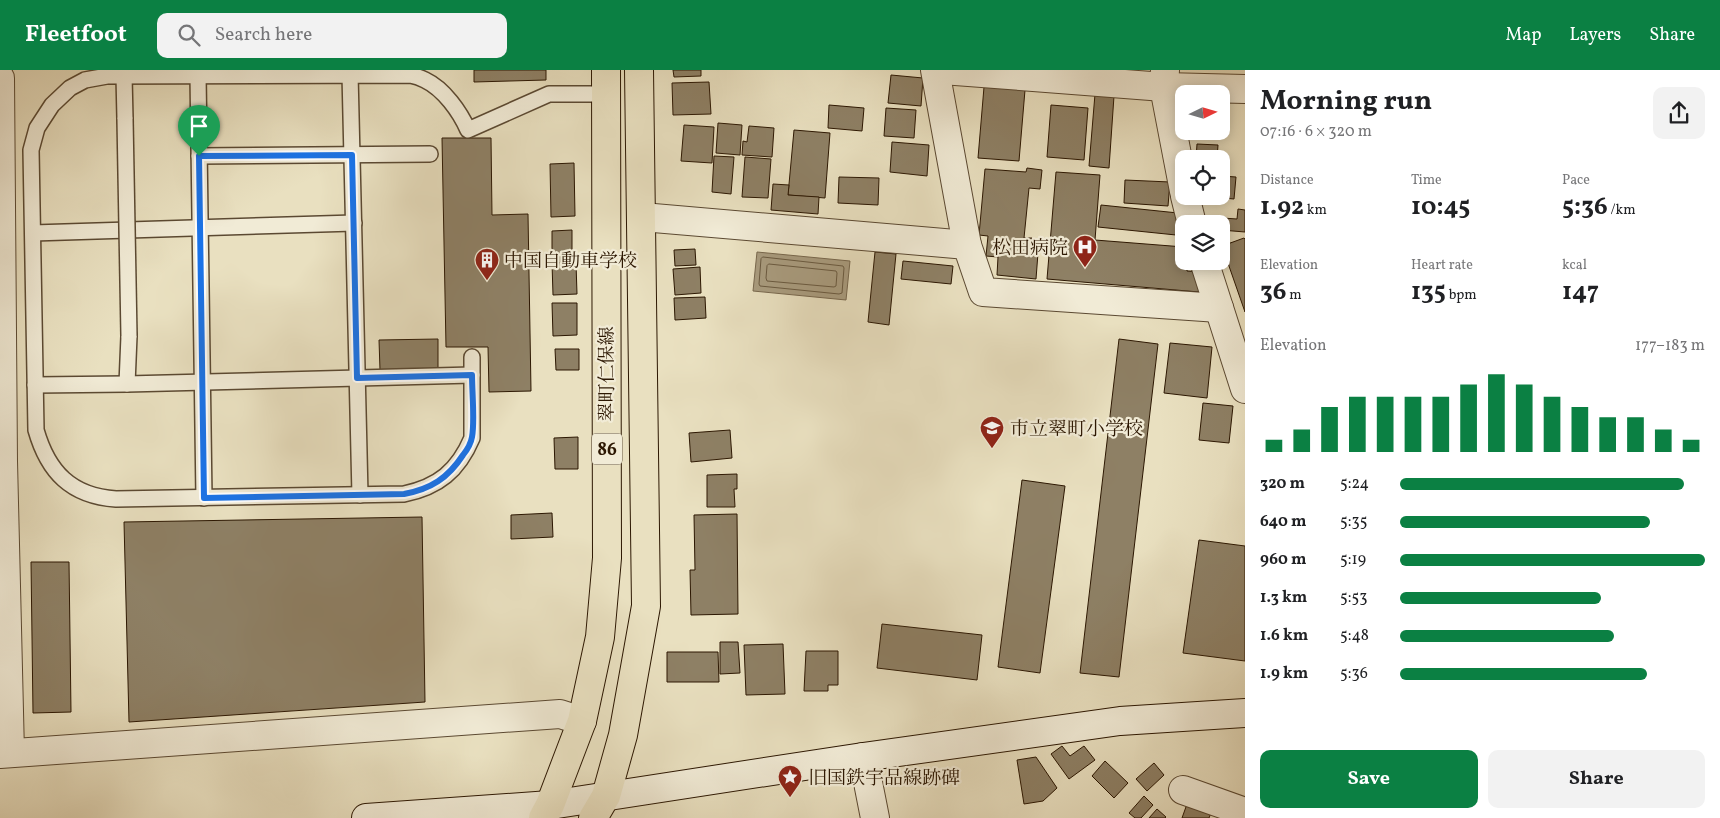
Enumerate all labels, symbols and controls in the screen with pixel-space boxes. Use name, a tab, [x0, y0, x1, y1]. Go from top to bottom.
search box	[157, 13, 507, 58]
text: Fleetfoot	[25, 18, 127, 52]
icon: search	[175, 21, 203, 49]
text: Search here	[215, 22, 312, 48]
text: Map	[1505, 23, 1541, 48]
text: Layers	[1569, 23, 1621, 48]
text: Share	[1649, 23, 1695, 48]
text: Morning run	[1260, 82, 1432, 121]
north arrow	[1175, 85, 1230, 140]
map controls	[1175, 85, 1230, 270]
button: share	[1653, 87, 1705, 139]
pin	[178, 105, 220, 156]
icon: arrive	[185, 112, 213, 140]
text: 07:16 · 6 × 320 m	[1260, 121, 1372, 143]
button: locate	[1175, 150, 1230, 205]
text: Distance	[1260, 171, 1314, 190]
text: Time	[1411, 171, 1442, 190]
text: Pace	[1562, 171, 1590, 190]
text: 1.92	[1260, 190, 1304, 225]
text: 10:45	[1411, 190, 1470, 225]
text: 5:36	[1562, 190, 1608, 225]
text: km	[1304, 201, 1327, 220]
text: /km	[1608, 201, 1636, 220]
button: layers	[1175, 215, 1230, 270]
hospital icon: 松田病院	[1072, 234, 1098, 268]
place label: 松田病院	[992, 236, 1068, 262]
building icon: 中国自動車学校	[474, 247, 500, 281]
place label: 中国自動車学校	[504, 249, 637, 275]
text: Elevation	[1260, 256, 1318, 275]
text: Heart rate	[1411, 256, 1473, 275]
text: kcal	[1562, 256, 1587, 275]
text: 36	[1260, 275, 1286, 310]
text: 135	[1411, 275, 1446, 310]
text: 147	[1562, 275, 1599, 310]
text: m	[1286, 286, 1302, 305]
text: bpm	[1446, 286, 1477, 305]
street label: 翠町仁保線	[595, 326, 621, 422]
text: Elevation	[1260, 335, 1327, 357]
text: 177–183 m	[1635, 335, 1705, 357]
school or university icon: 市立翠町小学校	[979, 415, 1005, 449]
place label: 市立翠町小学校	[1010, 417, 1143, 443]
road number: 86	[592, 434, 622, 464]
text: 320 m	[1260, 473, 1305, 495]
text: 5:24	[1340, 473, 1369, 495]
text: 640 m	[1260, 511, 1306, 533]
text: 5:35	[1340, 511, 1367, 533]
text: 960 m	[1260, 549, 1306, 571]
text: 5:19	[1340, 549, 1366, 571]
text: 1.3 km	[1260, 587, 1307, 609]
text: 5:53	[1340, 587, 1367, 609]
text: 1.6 km	[1260, 625, 1308, 647]
text: 5:48	[1340, 625, 1369, 647]
text: 1.9 km	[1260, 663, 1308, 685]
text: 5:36	[1340, 663, 1368, 685]
button: Save	[1260, 750, 1478, 808]
button: Share	[1488, 750, 1705, 808]
place icon: 旧国鉄宇品線跡碑	[777, 764, 803, 798]
place label: 旧国鉄宇品線跡碑	[808, 766, 960, 792]

